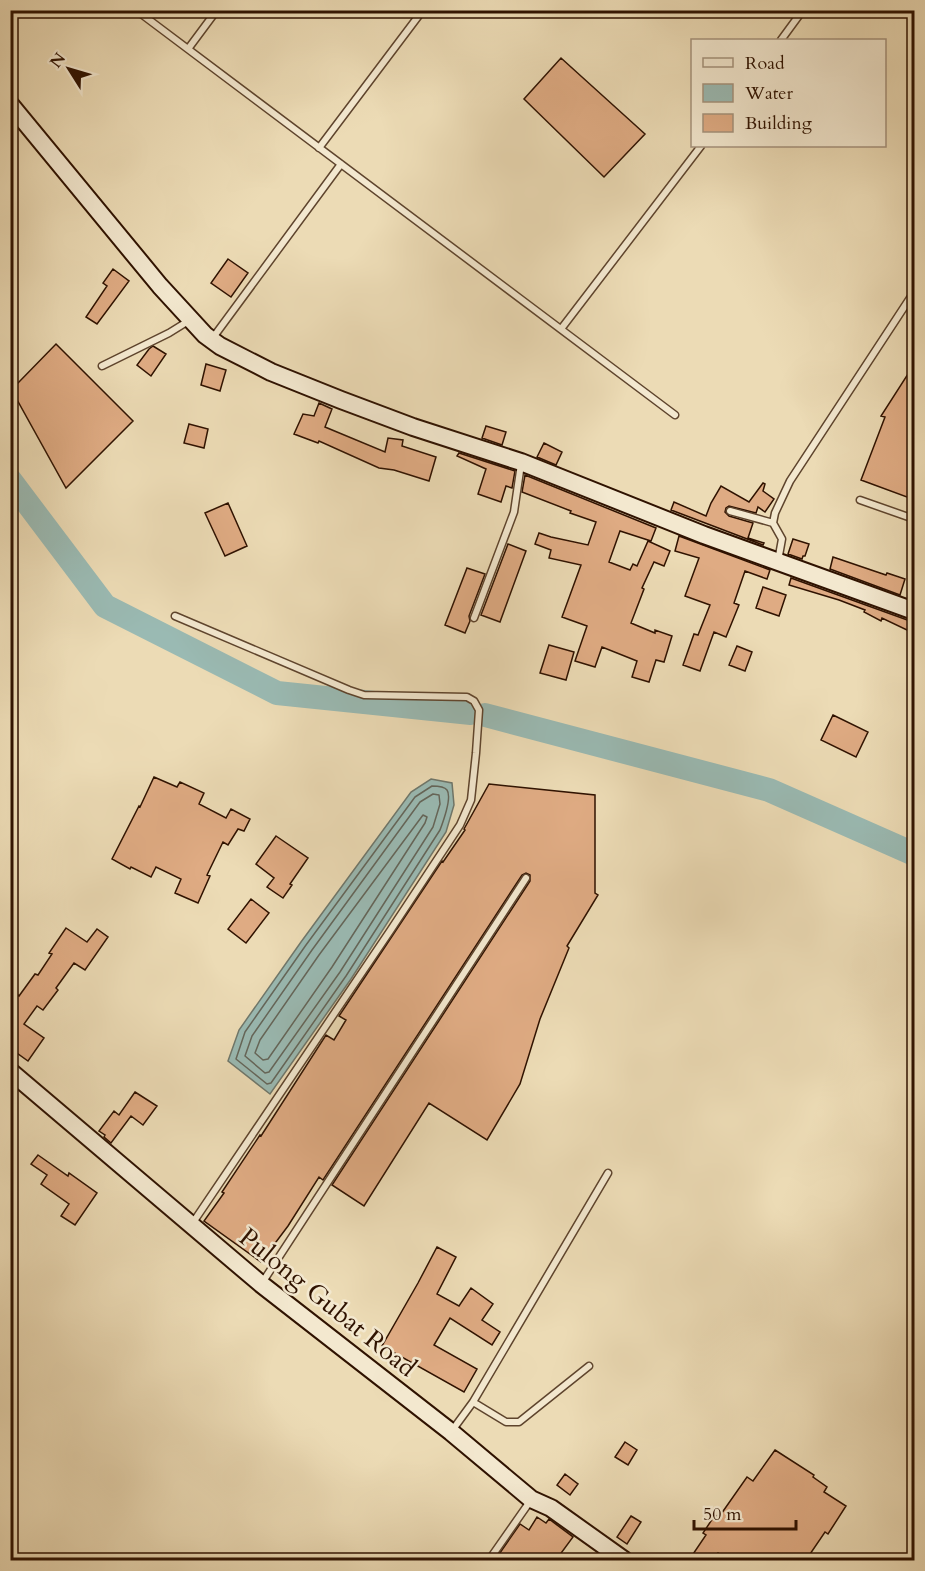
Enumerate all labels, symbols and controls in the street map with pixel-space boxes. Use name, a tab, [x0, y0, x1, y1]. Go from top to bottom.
north arrow	[39, 39, 99, 99]
legend	[691, 39, 886, 147]
text: N	[45, 48, 71, 73]
text: Road	[745, 51, 785, 76]
text: Water	[744, 81, 794, 106]
text: Building	[745, 111, 813, 136]
street label: Pulong Gubat Road	[232, 1220, 424, 1385]
scale bar	[694, 1493, 796, 1531]
text: 50 m	[703, 1502, 742, 1527]

